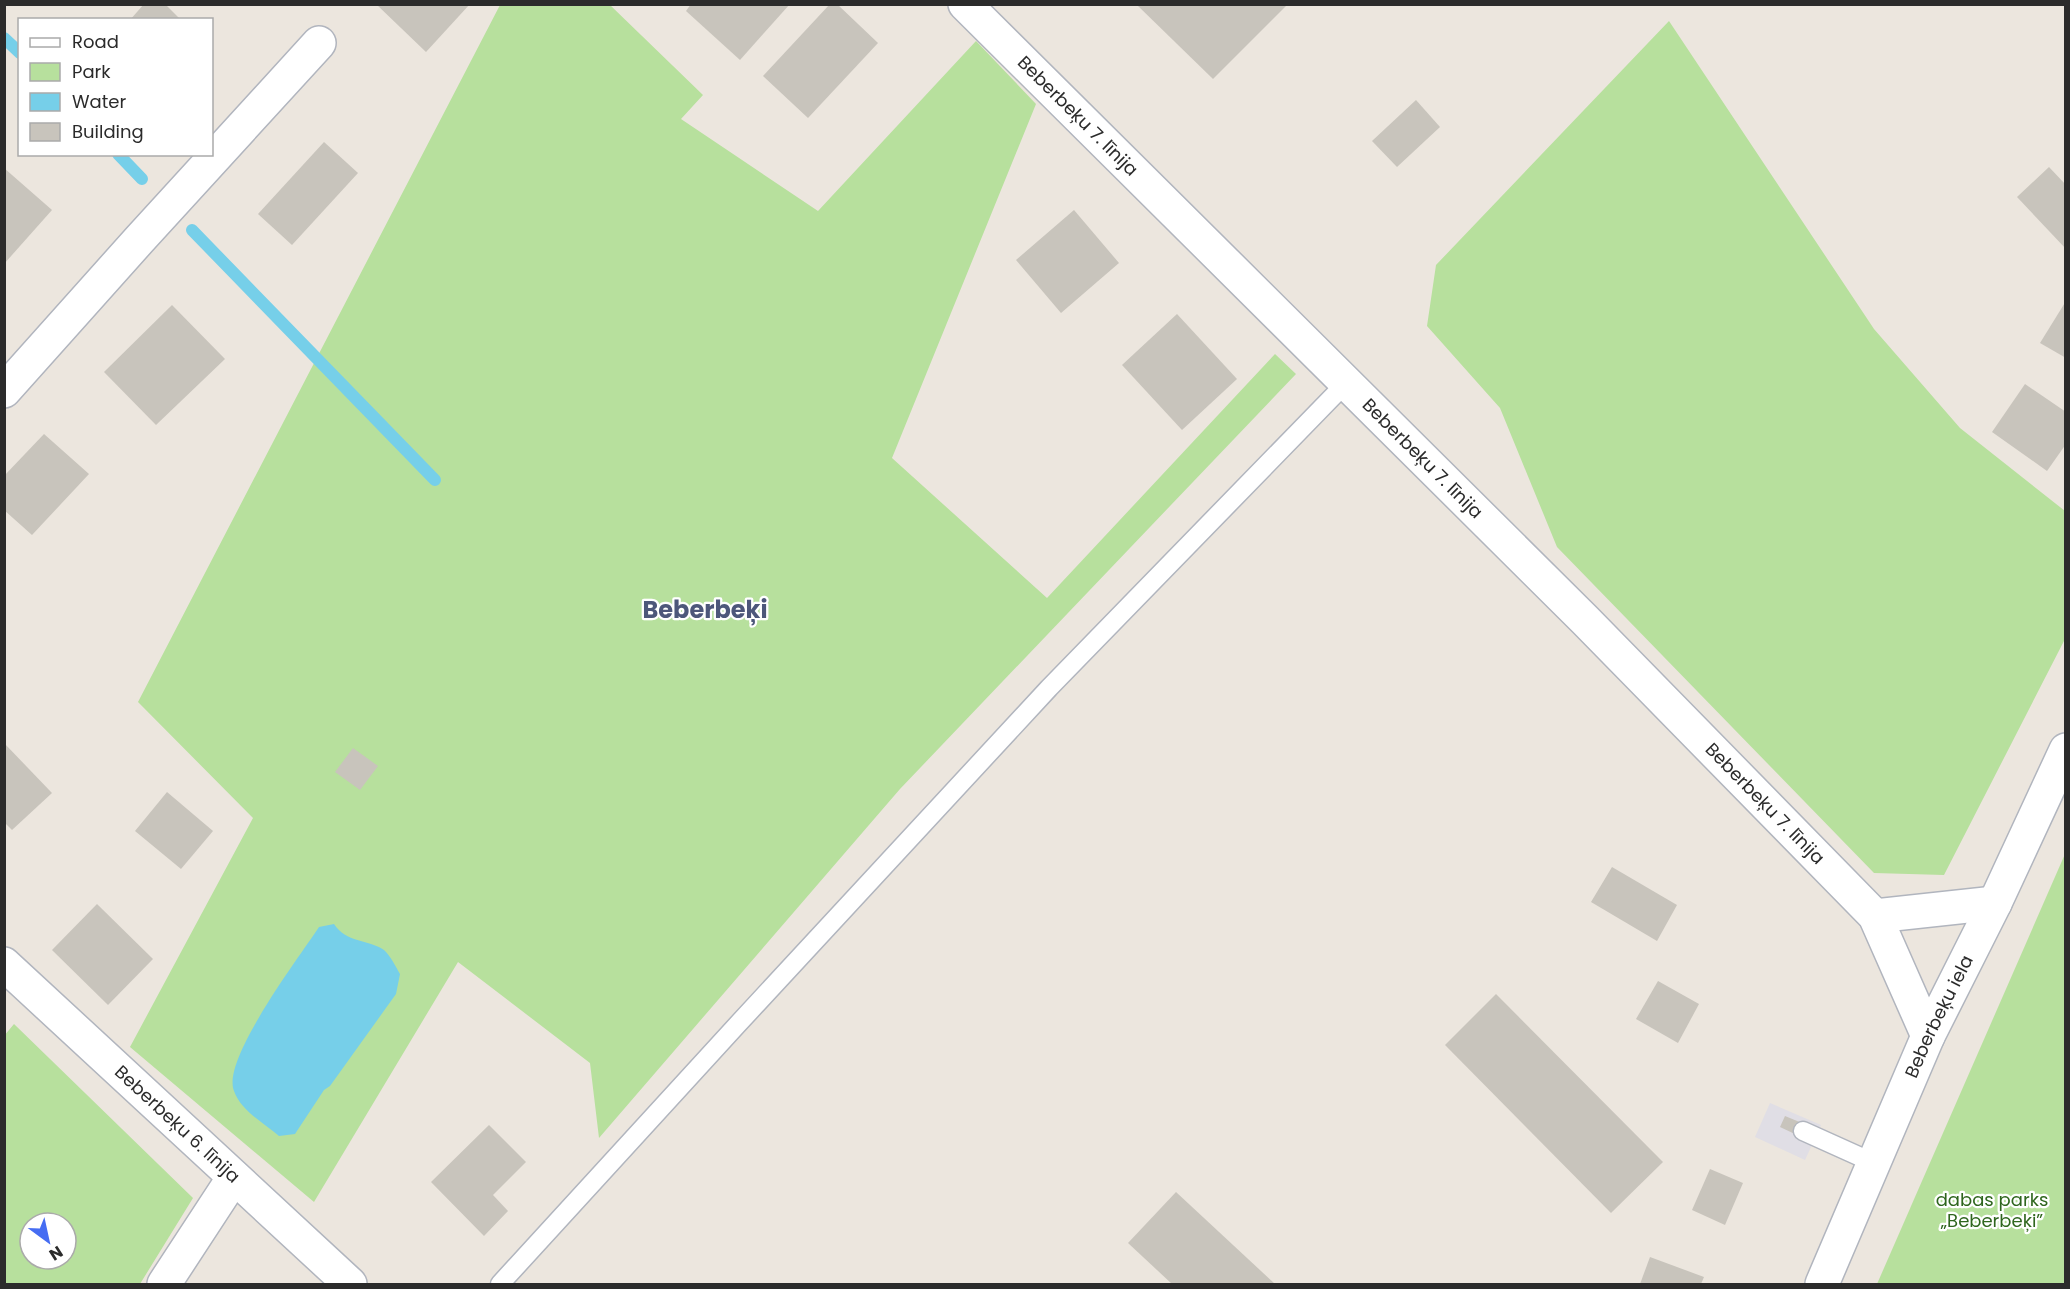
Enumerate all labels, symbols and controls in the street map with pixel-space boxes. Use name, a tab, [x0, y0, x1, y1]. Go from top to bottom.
legend	[18, 18, 213, 156]
text: Road	[72, 29, 119, 54]
street label: Beberbeķu 7. līnija	[1012, 50, 1144, 181]
text: Park	[72, 59, 111, 84]
text: Water	[72, 89, 126, 114]
text: Building	[72, 119, 144, 144]
street label: Beberbeķu 7. līnija	[1357, 393, 1489, 524]
district label: Beberbeķi	[643, 593, 767, 626]
street label: Beberbeķu 7. līnija	[1700, 737, 1831, 870]
street label: Beberbeķu iela	[1899, 951, 1979, 1082]
street label: Beberbeķu 6. līnija	[109, 1059, 246, 1188]
park label: dabas parks „Beberbeķi”	[1936, 1187, 2048, 1233]
north arrow	[18, 1211, 78, 1271]
text: N	[45, 1240, 67, 1266]

